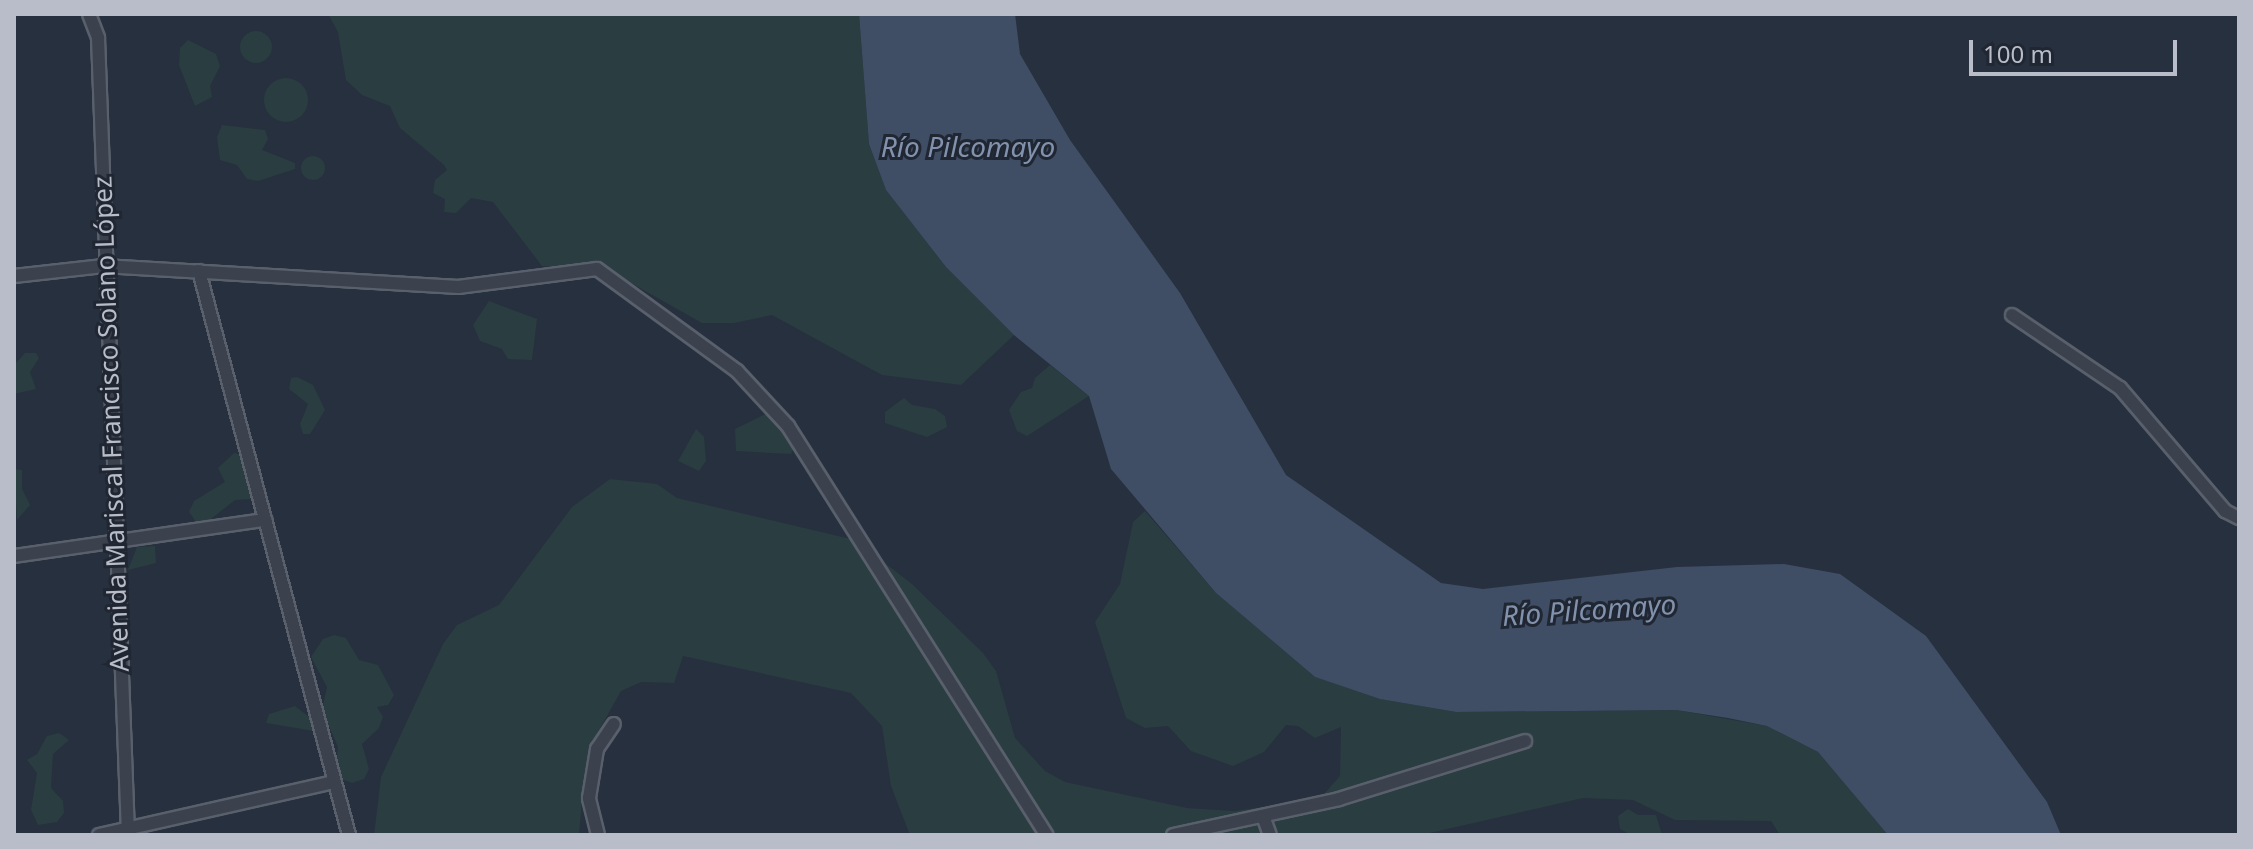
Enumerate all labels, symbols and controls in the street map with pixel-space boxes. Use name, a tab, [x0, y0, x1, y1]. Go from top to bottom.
scale bar	[1973, 24, 2181, 74]
text: 100 m	[1983, 37, 2053, 70]
water label: Río Pilcomayo	[881, 129, 1055, 163]
street label: Avenida Mariscal Francisco Solano López	[87, 176, 135, 672]
water label: Río Pilcomayo	[1501, 586, 1677, 632]

